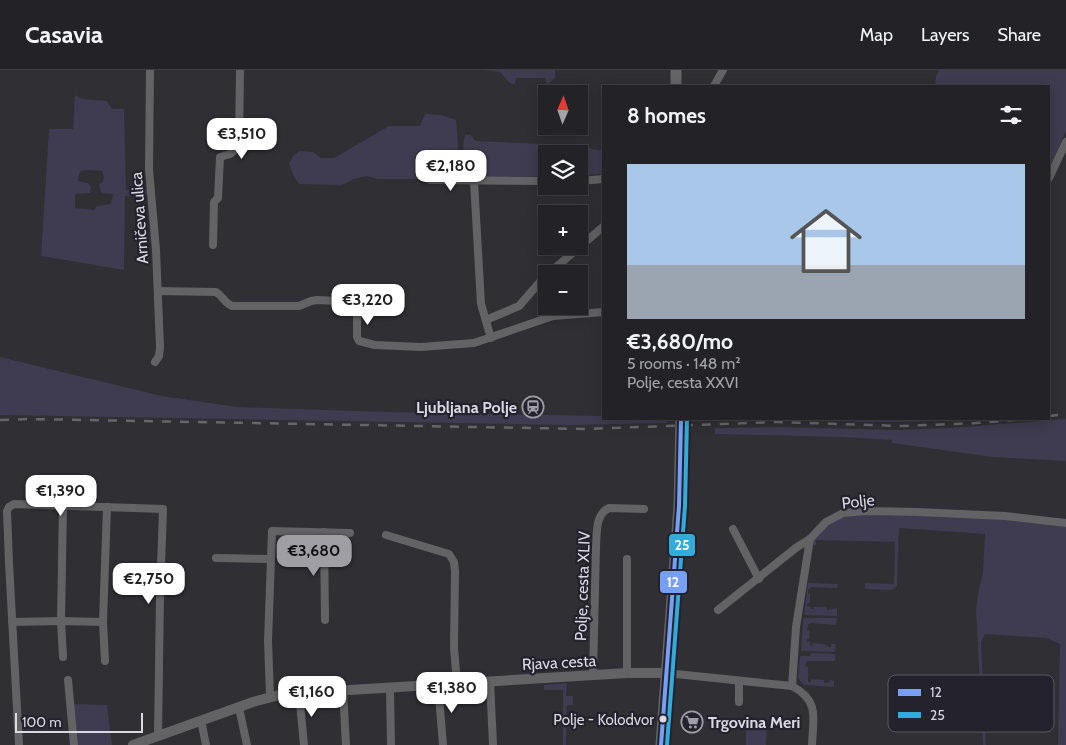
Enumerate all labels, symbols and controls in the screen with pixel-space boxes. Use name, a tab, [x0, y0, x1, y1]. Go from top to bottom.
text: Casavia	[25, 20, 103, 49]
text: Map	[860, 24, 893, 46]
text: Layers	[921, 24, 970, 46]
text: Share	[998, 24, 1041, 46]
north arrow	[538, 85, 588, 135]
map controls	[538, 85, 588, 315]
icon: filters	[997, 101, 1025, 129]
text: 8 homes	[627, 103, 706, 128]
pin: €3,510	[201, 118, 283, 160]
text: €3,510	[218, 124, 266, 143]
button: layers	[538, 145, 588, 195]
pin: €2,180	[410, 150, 492, 192]
text: €2,180	[426, 156, 476, 175]
street label: Arničeva ulica	[127, 171, 152, 265]
icon: home	[781, 196, 871, 286]
button: +	[538, 205, 588, 255]
button: −	[538, 265, 588, 315]
pin: €3,220	[327, 284, 409, 326]
text: €3,220	[343, 290, 393, 309]
text: €3,680/mo	[627, 329, 733, 354]
text: 5 rooms · 148 m²	[627, 354, 740, 373]
text: Polje, cesta XXVI	[627, 373, 739, 392]
station icon: Ljubljana Polje	[521, 395, 545, 419]
place label: Ljubljana Polje	[416, 398, 517, 417]
pin: €1,390	[20, 474, 102, 517]
text: €1,390	[37, 481, 85, 500]
street label: Polje	[841, 490, 876, 513]
street label: Polje, cesta XLIV	[571, 530, 594, 641]
line badge: 25	[668, 533, 696, 557]
pin: €3,680	[273, 534, 355, 577]
text: 25	[675, 536, 689, 554]
text: €3,680	[288, 541, 340, 560]
pin: €2,750	[108, 562, 190, 605]
text: €2,750	[124, 569, 174, 588]
line badge: 12	[659, 570, 688, 594]
text: 12	[667, 573, 679, 591]
street label: Rjava cesta	[521, 651, 597, 674]
pin: €1,380	[411, 672, 493, 714]
legend	[888, 675, 1054, 732]
pin: €1,160	[271, 676, 353, 718]
text: €1,380	[427, 678, 477, 697]
text: €1,160	[289, 682, 335, 701]
text: 12	[930, 683, 942, 701]
text: 25	[930, 706, 945, 724]
scale bar	[15, 710, 142, 733]
supermarket icon: Trgovina Meri	[680, 710, 704, 734]
place label: Polje - Kolodvor	[553, 711, 654, 729]
text: 100 m	[22, 713, 62, 731]
place label: Trgovina Meri	[708, 713, 800, 732]
marker: Polje - Kolodvor	[658, 714, 668, 724]

